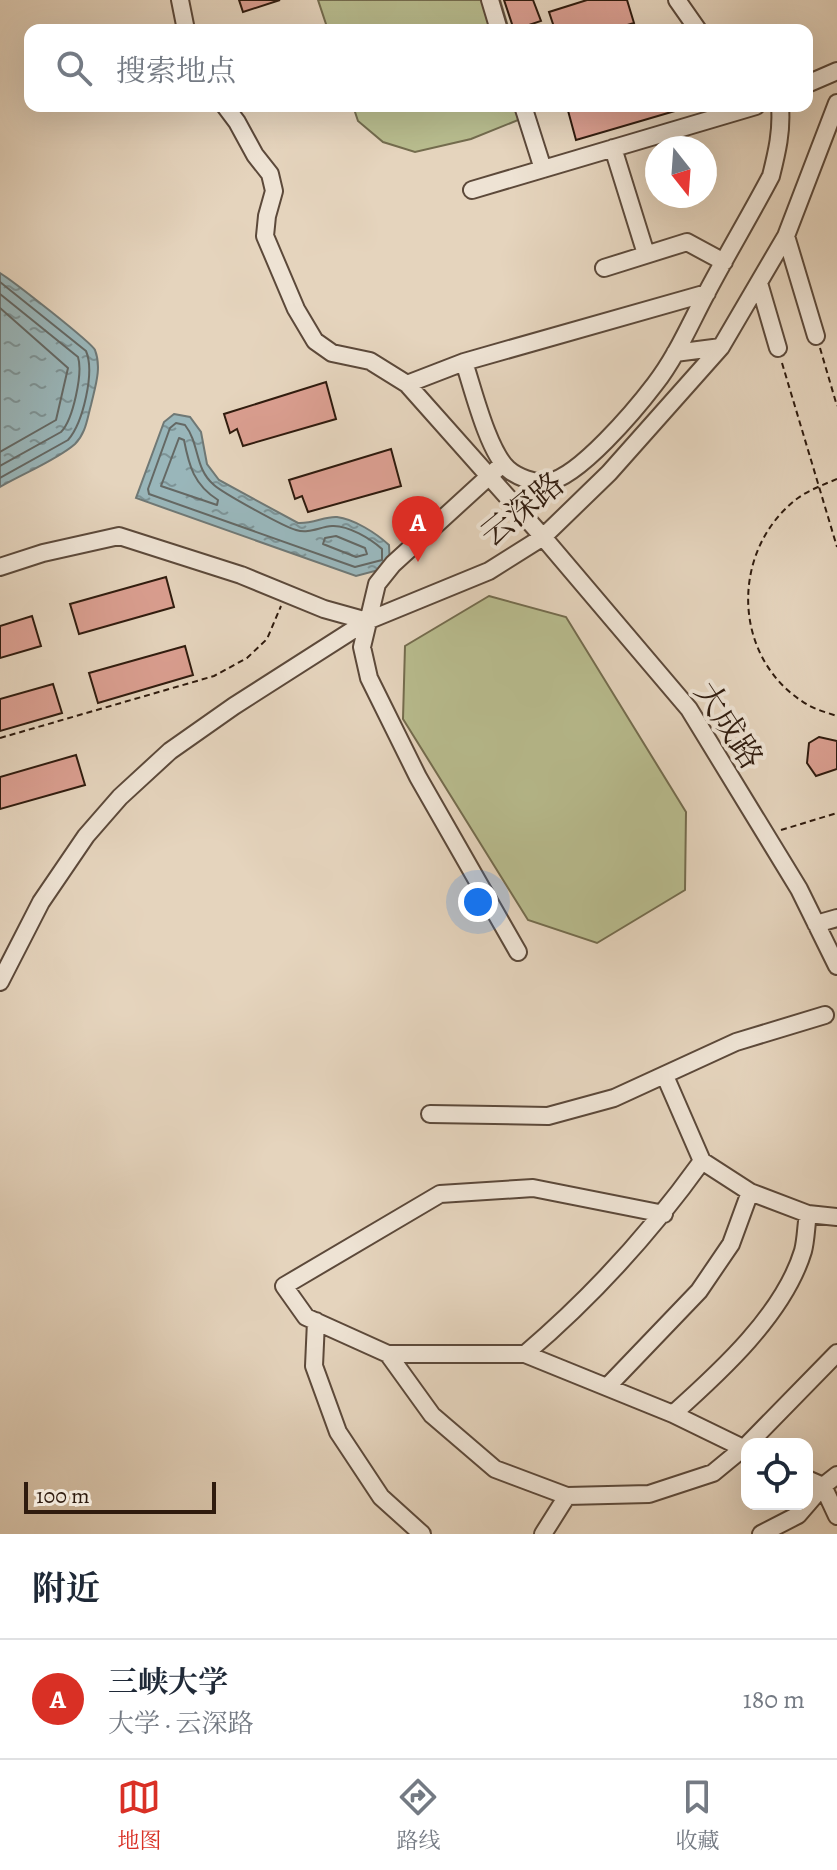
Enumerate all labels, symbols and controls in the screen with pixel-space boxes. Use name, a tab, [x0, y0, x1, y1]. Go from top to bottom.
search box	[24, 24, 813, 112]
icon: search	[52, 46, 96, 90]
text: 搜索地点	[116, 51, 236, 91]
north arrow	[645, 136, 717, 208]
street label: 云深路	[471, 462, 573, 556]
pin: A	[392, 496, 444, 562]
street label: 大成路	[684, 673, 774, 777]
your location	[458, 882, 498, 922]
map controls	[741, 1438, 813, 1510]
button: locate	[741, 1438, 813, 1510]
scale bar	[24, 1478, 216, 1514]
text: 100 m	[36, 1481, 90, 1511]
text: 附近	[32, 1565, 100, 1612]
text: 三峡大学	[108, 1662, 228, 1702]
text: A	[50, 1682, 66, 1717]
text: 180 m	[743, 1682, 805, 1717]
text: 大学 · 云深路	[108, 1706, 253, 1741]
tab: 地图	[117, 1775, 162, 1856]
tab: 路线	[396, 1775, 441, 1856]
tab: 收藏	[675, 1775, 720, 1856]

